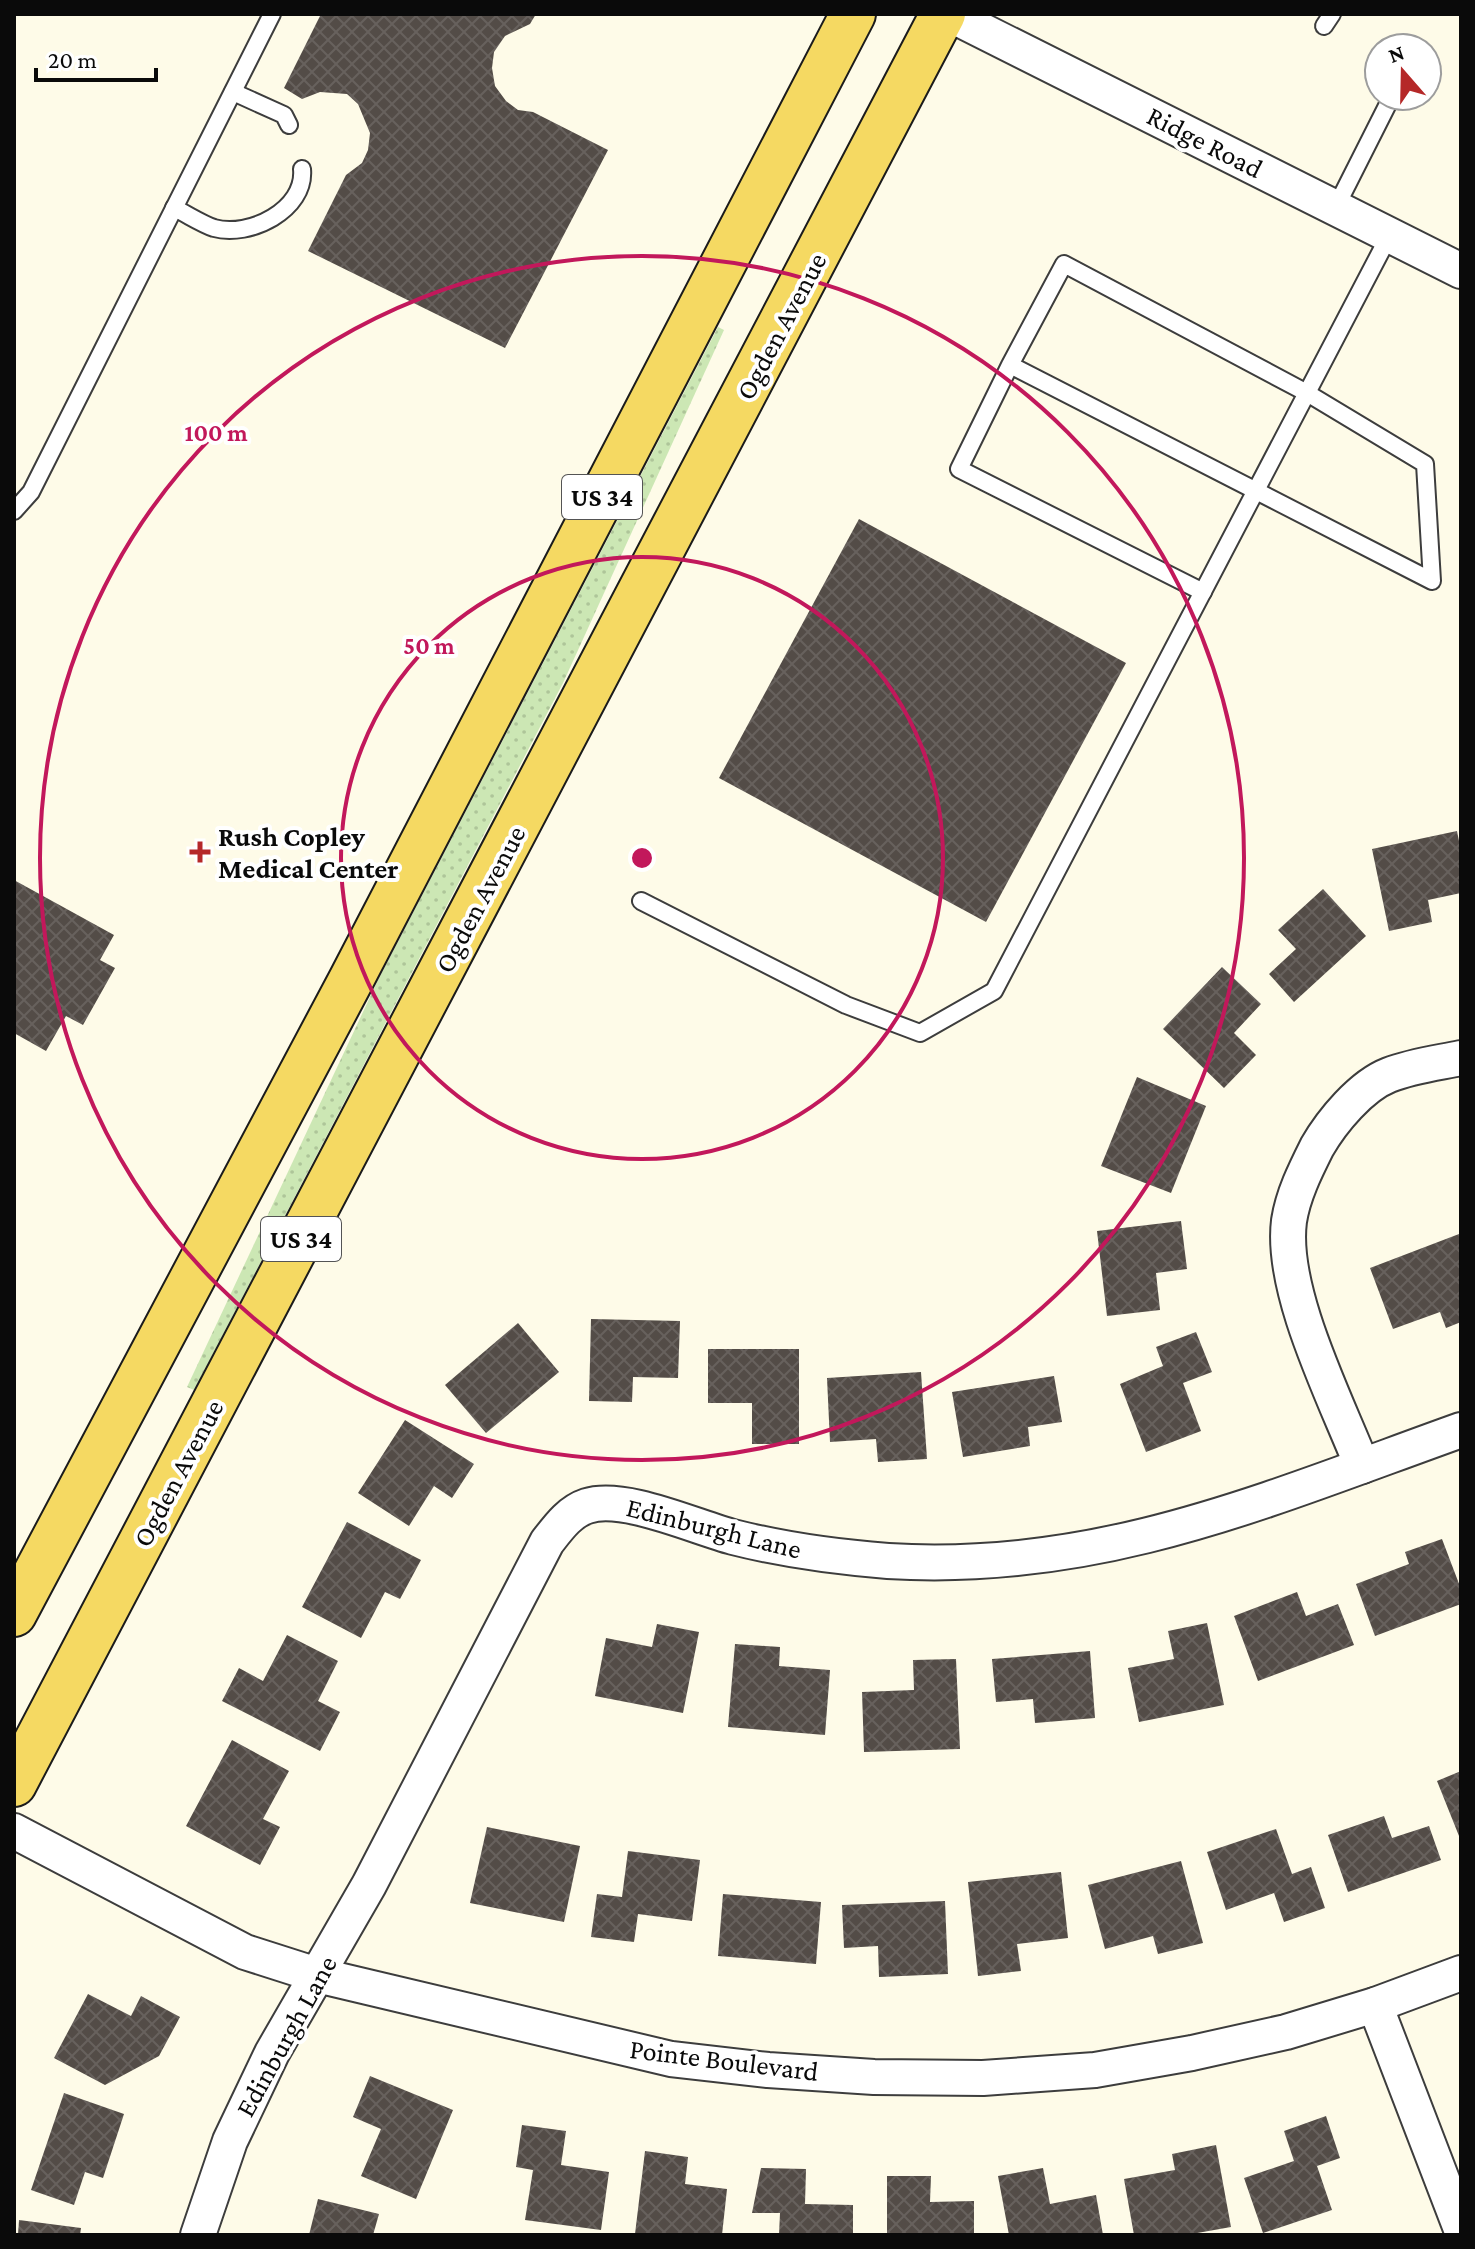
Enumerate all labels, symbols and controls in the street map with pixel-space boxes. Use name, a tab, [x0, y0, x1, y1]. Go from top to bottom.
scale bar	[36, 32, 156, 82]
north arrow	[1363, 32, 1443, 112]
text: N	[1385, 39, 1408, 68]
text: 20 m	[48, 46, 97, 73]
street label: Ridge Road	[1142, 100, 1268, 184]
street label: Ogden Avenue	[729, 247, 833, 405]
text: 100 m	[184, 419, 248, 446]
road number: US 34	[562, 475, 642, 519]
text: 50 m	[403, 632, 455, 659]
street label: Ogden Avenue	[428, 820, 532, 978]
place label: Rush Copley Medical Center	[218, 821, 399, 884]
marker: Rush Copley Medical Center	[189, 841, 211, 863]
centre of rings	[628, 844, 656, 872]
road number: US 34	[261, 1217, 341, 1261]
street label: Ogden Avenue	[126, 1394, 230, 1552]
street label: Edinburgh Lane	[623, 1491, 805, 1565]
street label: Edinburgh Lane	[229, 1950, 343, 2122]
street label: Pointe Boulevard	[628, 2033, 820, 2087]

